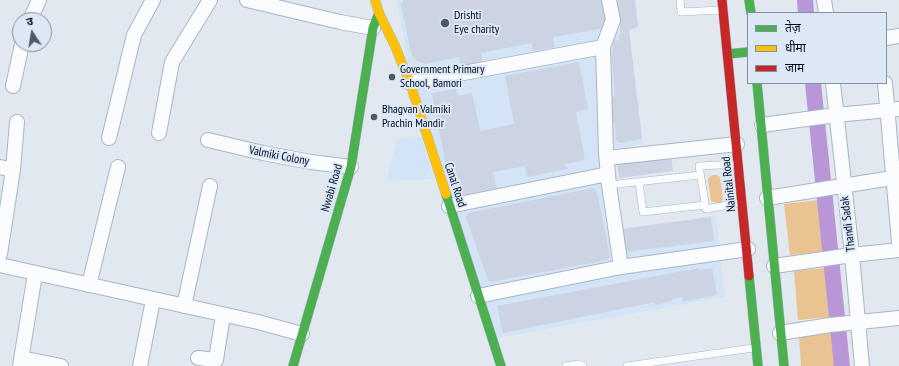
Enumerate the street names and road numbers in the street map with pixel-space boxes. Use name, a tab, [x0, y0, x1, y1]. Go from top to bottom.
street label: Valmiki Colony	[248, 143, 310, 169]
street label: Nainital Road	[719, 156, 739, 212]
street label: Canal Road	[441, 161, 469, 209]
street label: Nwabi Road	[318, 162, 346, 214]
street label: Thandi Sadak	[837, 196, 859, 252]

